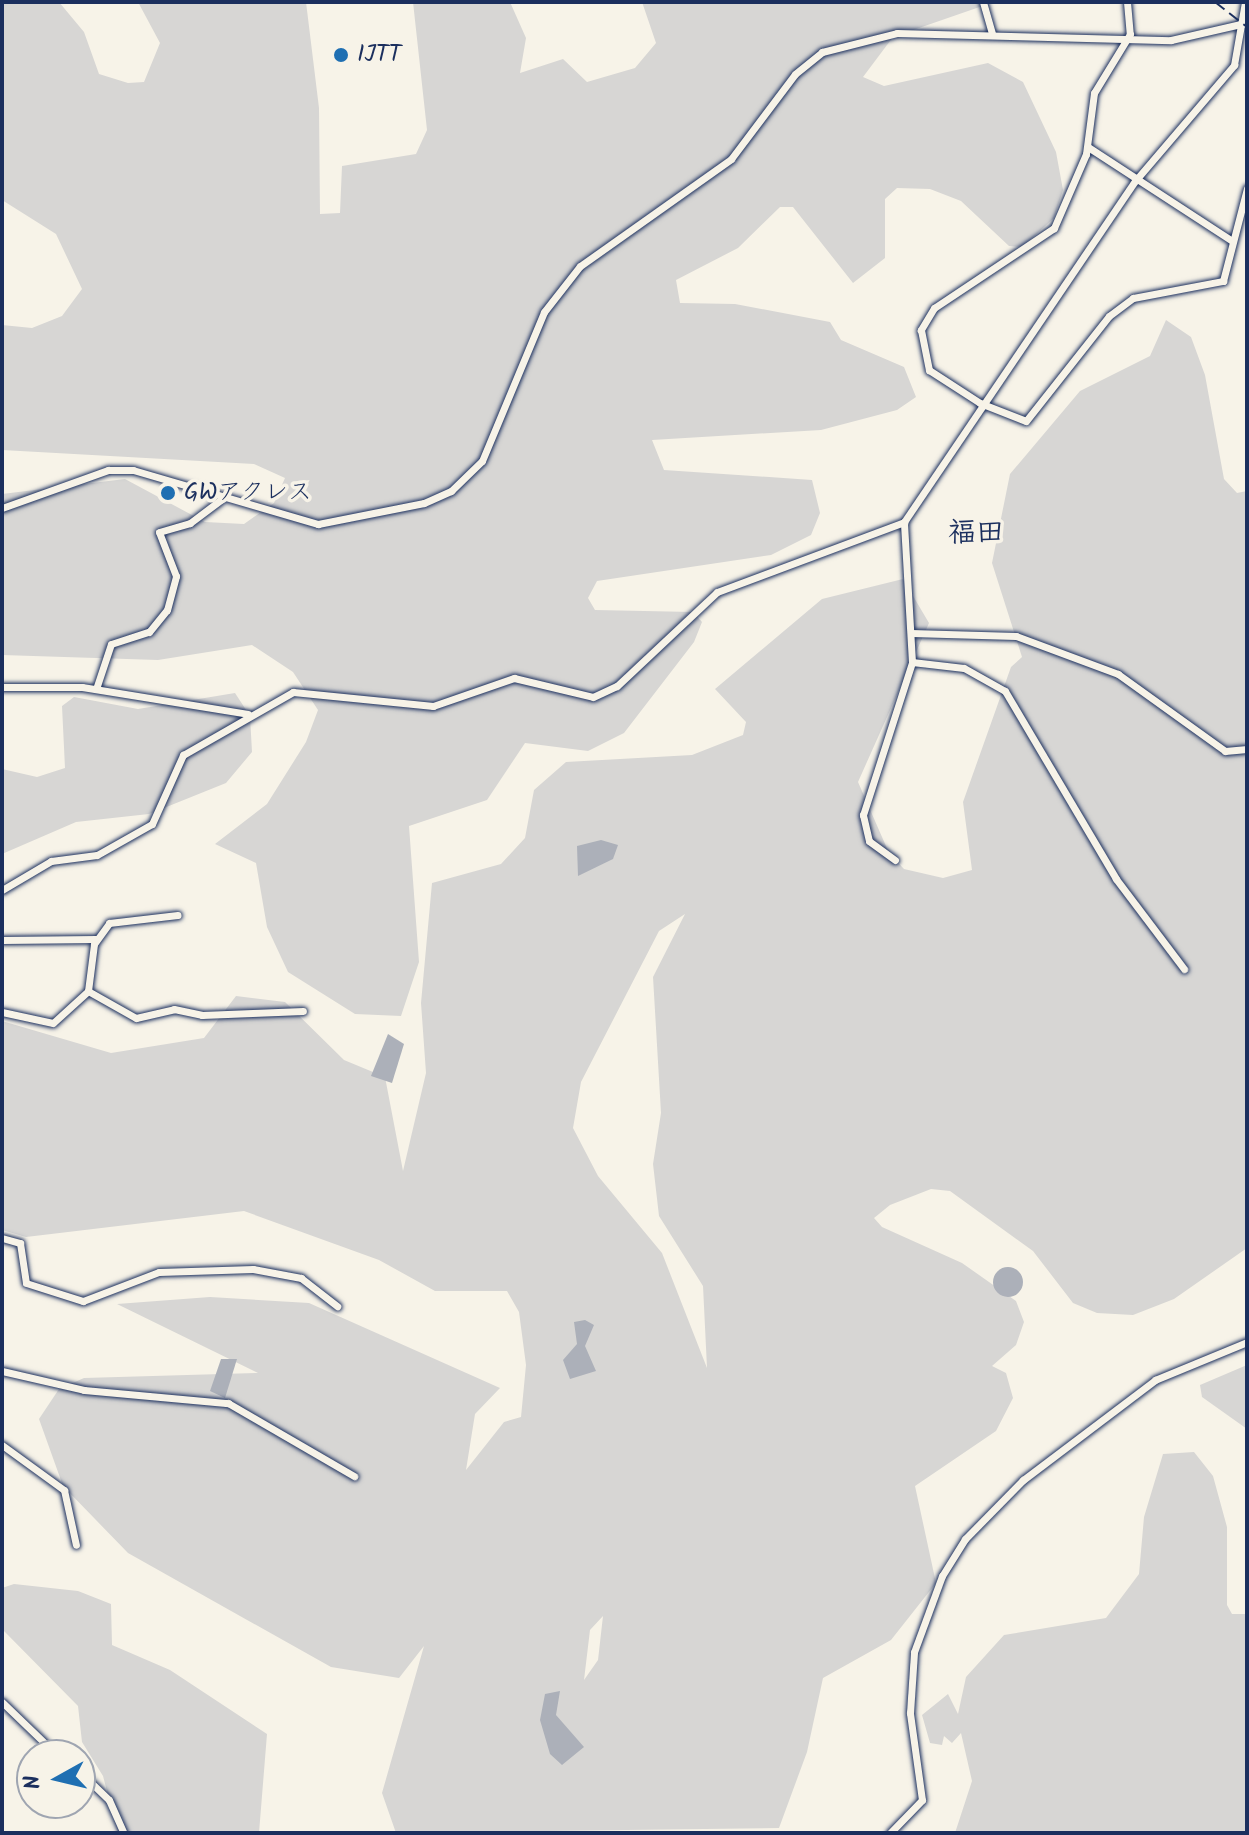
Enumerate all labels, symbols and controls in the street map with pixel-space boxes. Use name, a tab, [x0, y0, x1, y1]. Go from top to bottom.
place label: IJTT	[357, 41, 401, 69]
marker: IJTT	[332, 46, 350, 64]
place label: GWアクレス	[184, 479, 313, 507]
marker: GWアクレス	[159, 484, 177, 502]
district label: 福田	[948, 517, 1004, 551]
north arrow	[16, 1739, 96, 1819]
text: N	[15, 1773, 52, 1791]

